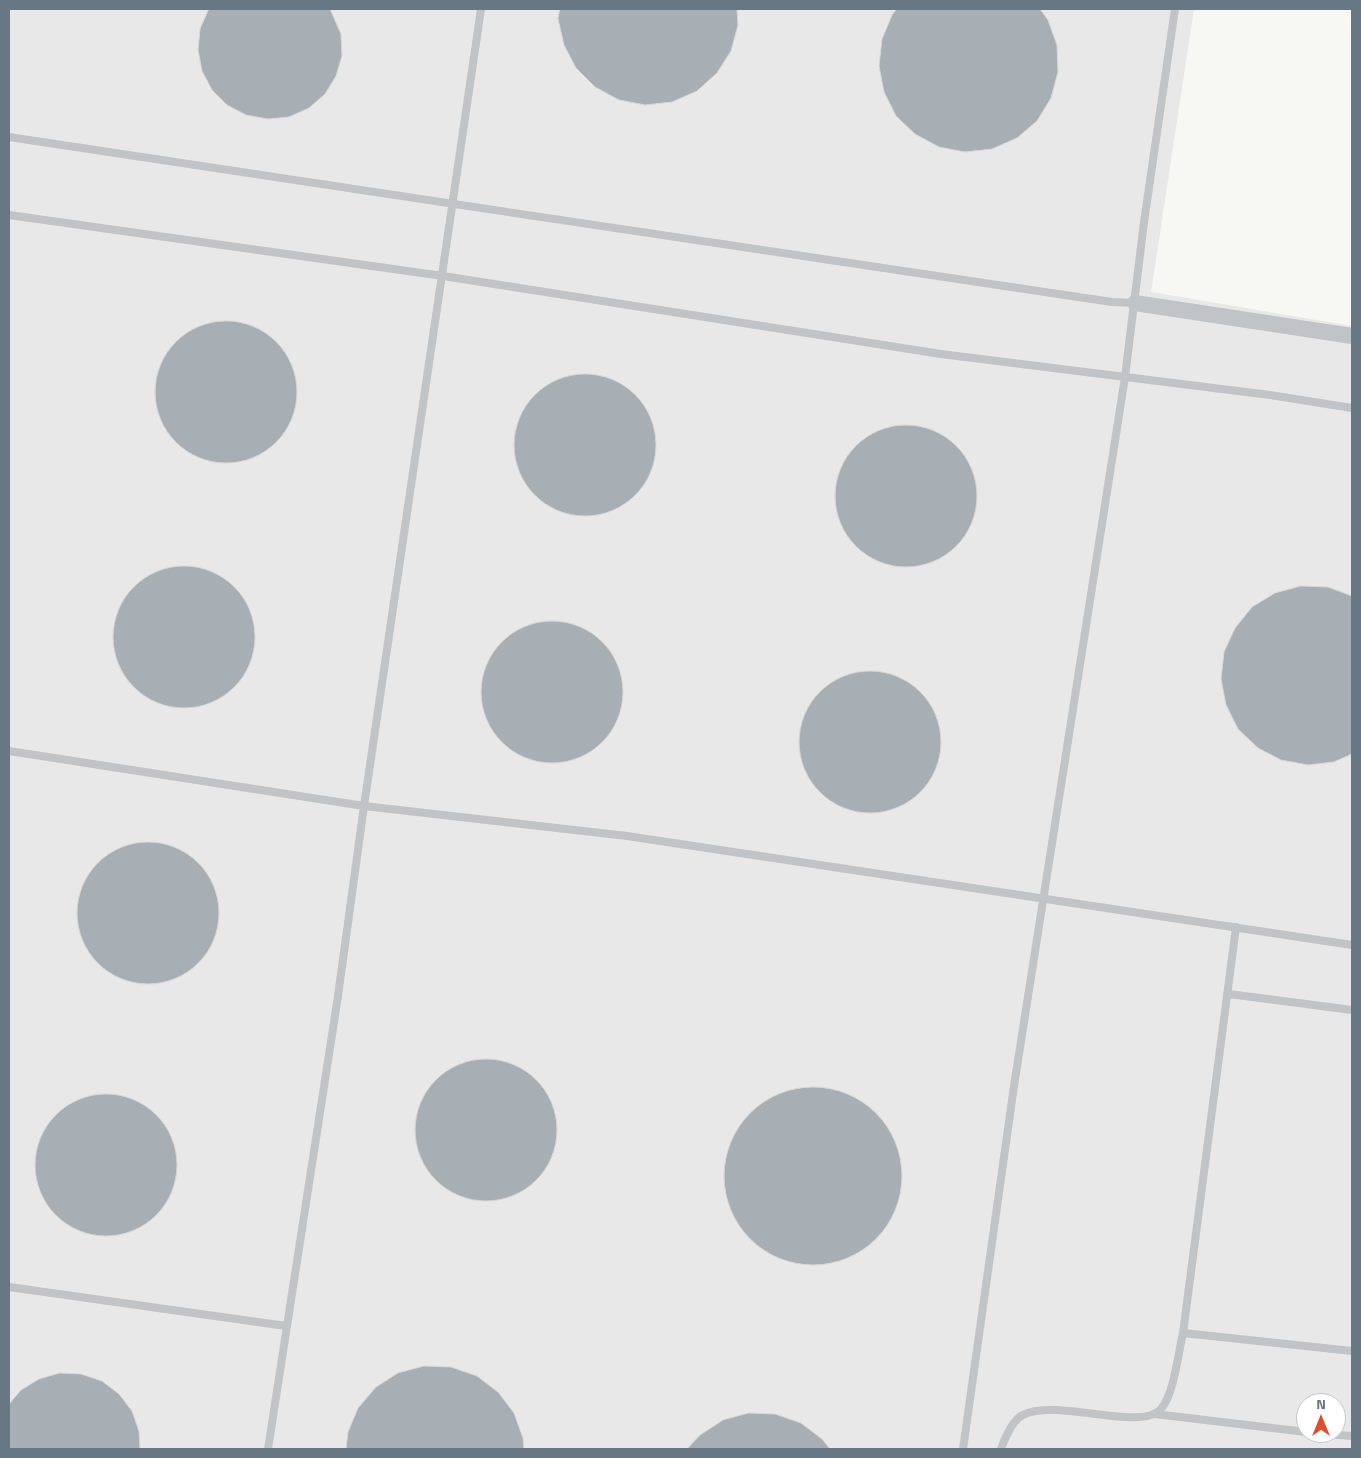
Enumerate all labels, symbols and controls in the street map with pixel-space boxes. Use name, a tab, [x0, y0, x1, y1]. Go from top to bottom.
north arrow	[1296, 1393, 1346, 1443]
text: N	[1316, 1393, 1326, 1414]

